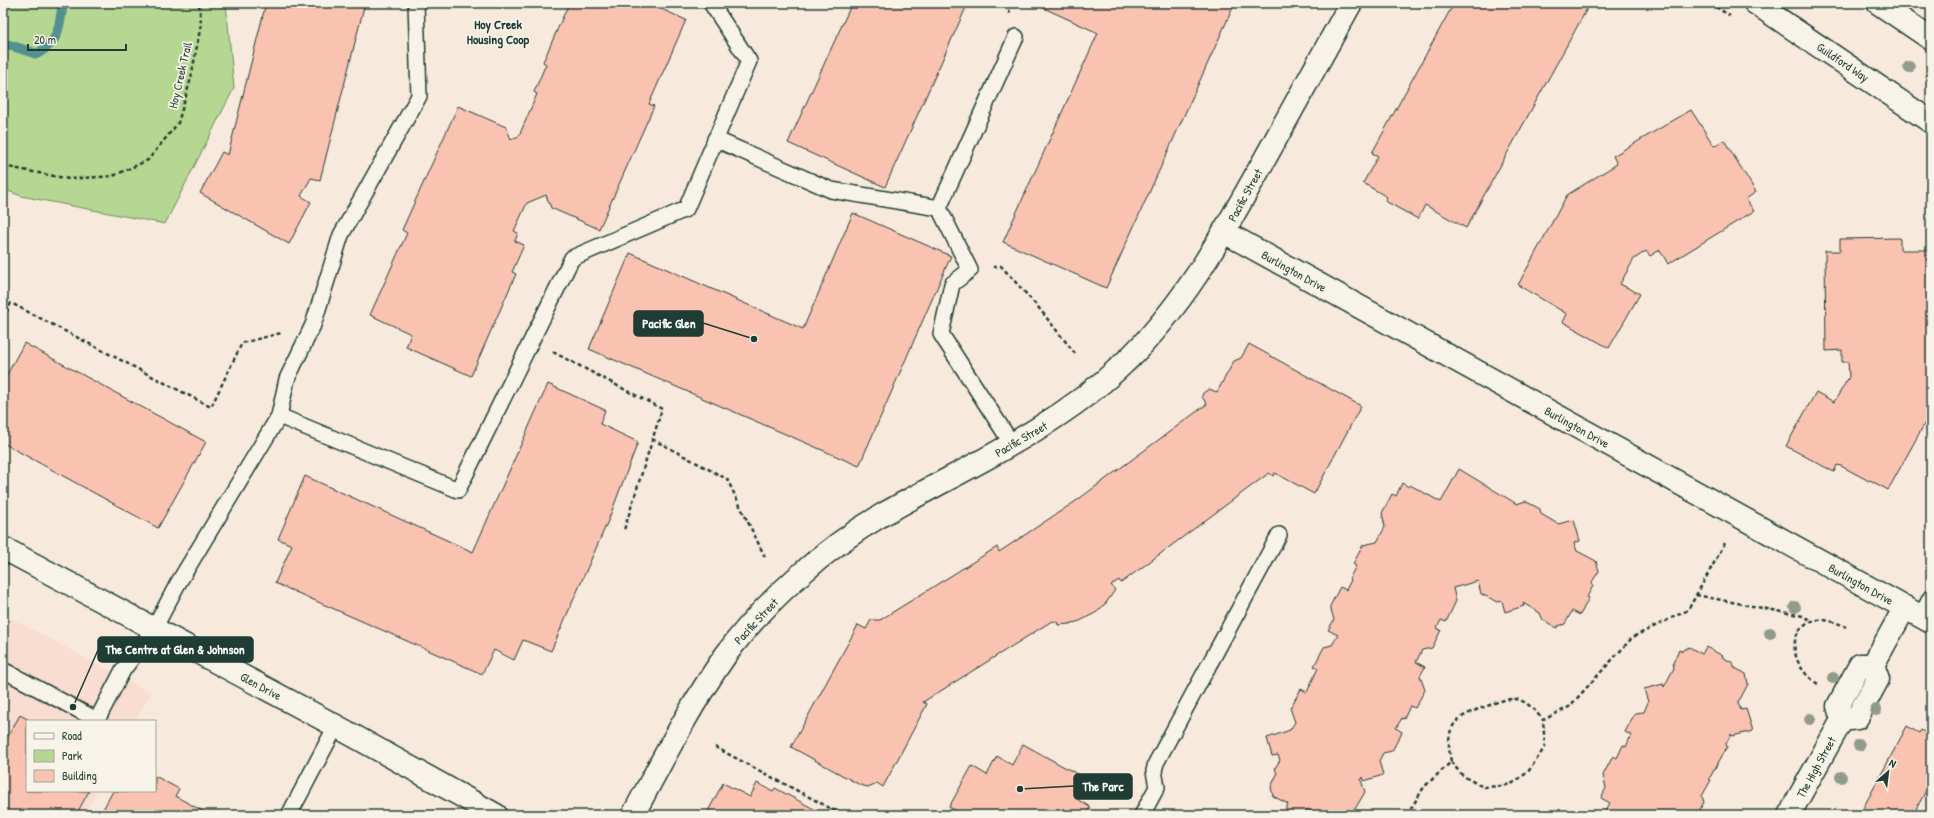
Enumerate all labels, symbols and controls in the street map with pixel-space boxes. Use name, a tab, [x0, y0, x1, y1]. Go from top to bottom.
district label: Hoy Creek Housing Coop	[467, 15, 530, 49]
scale bar	[28, 26, 126, 52]
text: 20 m	[34, 31, 56, 48]
street label: Guildford Way	[1814, 38, 1872, 86]
street label: Hoy Creek Trail	[164, 39, 196, 110]
street label: Pacific Street	[1224, 165, 1267, 224]
street label: Burlington Drive	[1258, 246, 1330, 296]
callout: Pacific Glen	[634, 311, 703, 336]
text: Pacific Glen	[642, 314, 696, 332]
street label: Burlington Drive	[1541, 402, 1613, 452]
street label: Pacific Street	[992, 417, 1051, 461]
street label: Burlington Drive	[1825, 559, 1897, 609]
street label: Pacific Street	[730, 593, 783, 648]
callout: The Centre at Glen & Johnson	[98, 637, 253, 662]
text: The Centre at Glen & Johnson	[104, 640, 245, 658]
street label: Glen Drive	[237, 668, 285, 704]
legend	[26, 720, 156, 792]
text: Road	[62, 727, 82, 744]
street label: The High Street	[1792, 733, 1840, 801]
text: Park	[62, 747, 82, 764]
north arrow	[1868, 752, 1908, 792]
text: N	[1887, 756, 1899, 771]
text: Building	[62, 767, 97, 784]
callout: The Parc	[1074, 774, 1132, 799]
text: The Parc	[1081, 777, 1125, 795]

